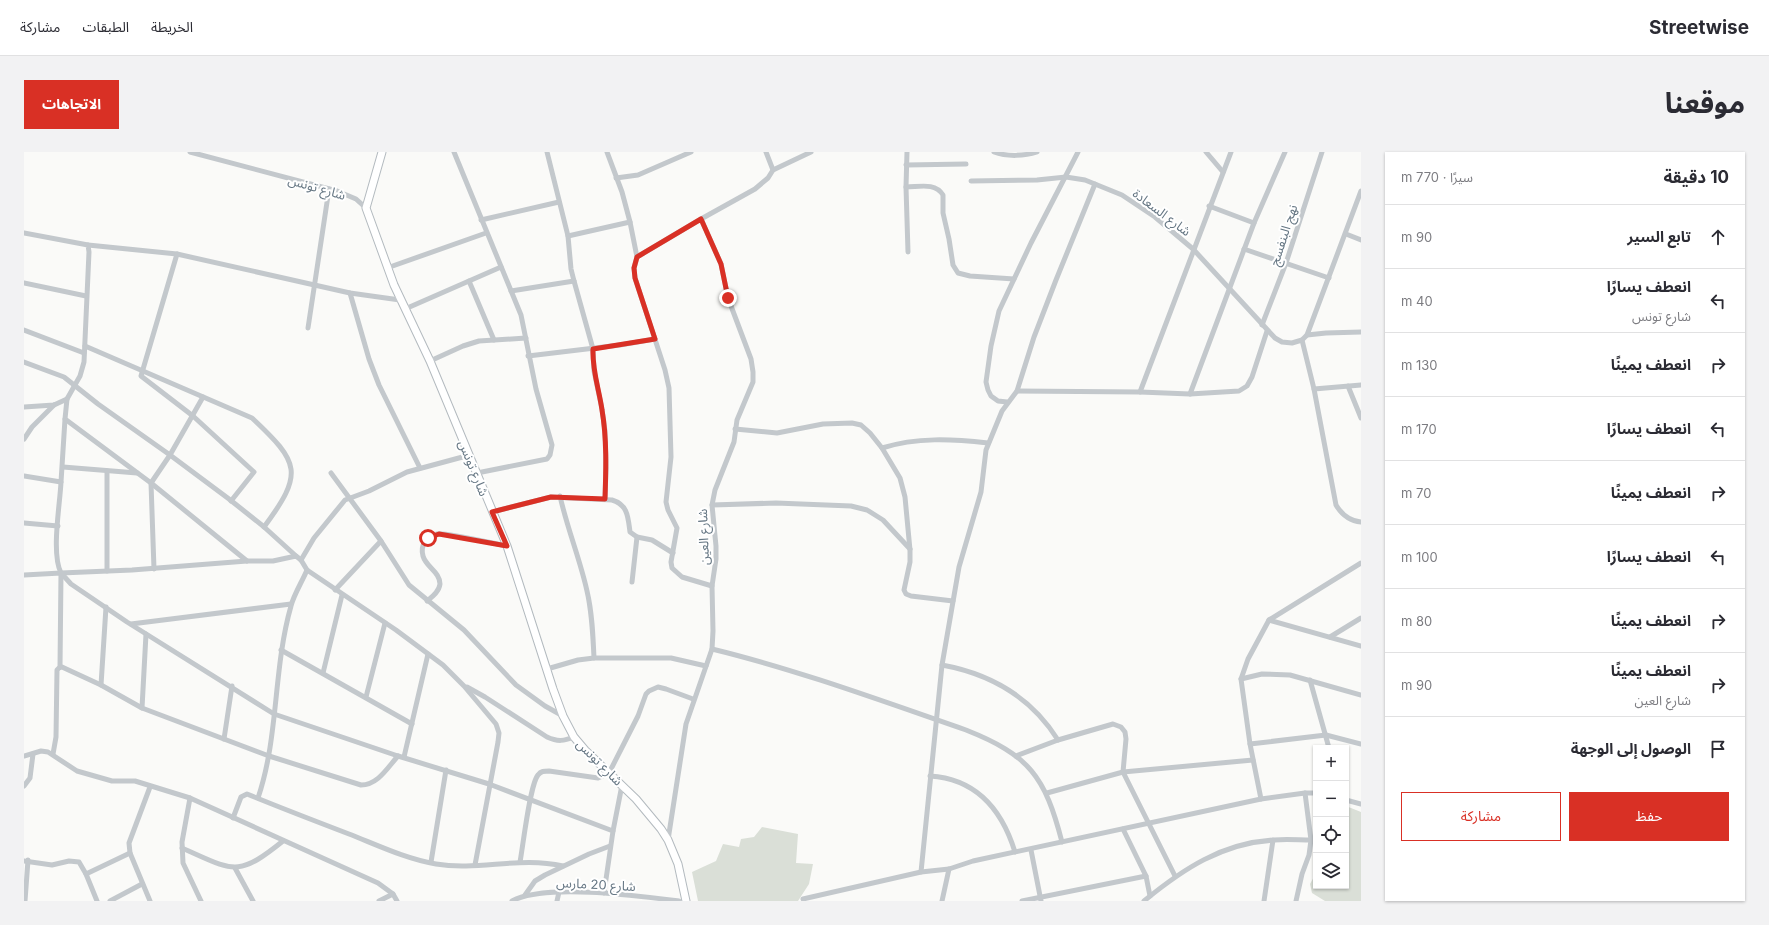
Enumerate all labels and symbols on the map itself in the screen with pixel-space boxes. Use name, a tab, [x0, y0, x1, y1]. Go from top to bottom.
street label: شارع تونس	[286, 171, 348, 206]
street label: شارع السعادة	[1128, 185, 1194, 241]
street label: نهج البنفسج	[1266, 202, 1303, 269]
route end	[719, 289, 737, 307]
street label: شارع تونس	[453, 438, 492, 499]
street label: شارع العين	[694, 508, 715, 566]
route start	[419, 529, 437, 547]
street label: شارع تونس	[571, 735, 627, 791]
street label: شارع 20 مارس	[556, 874, 636, 897]

